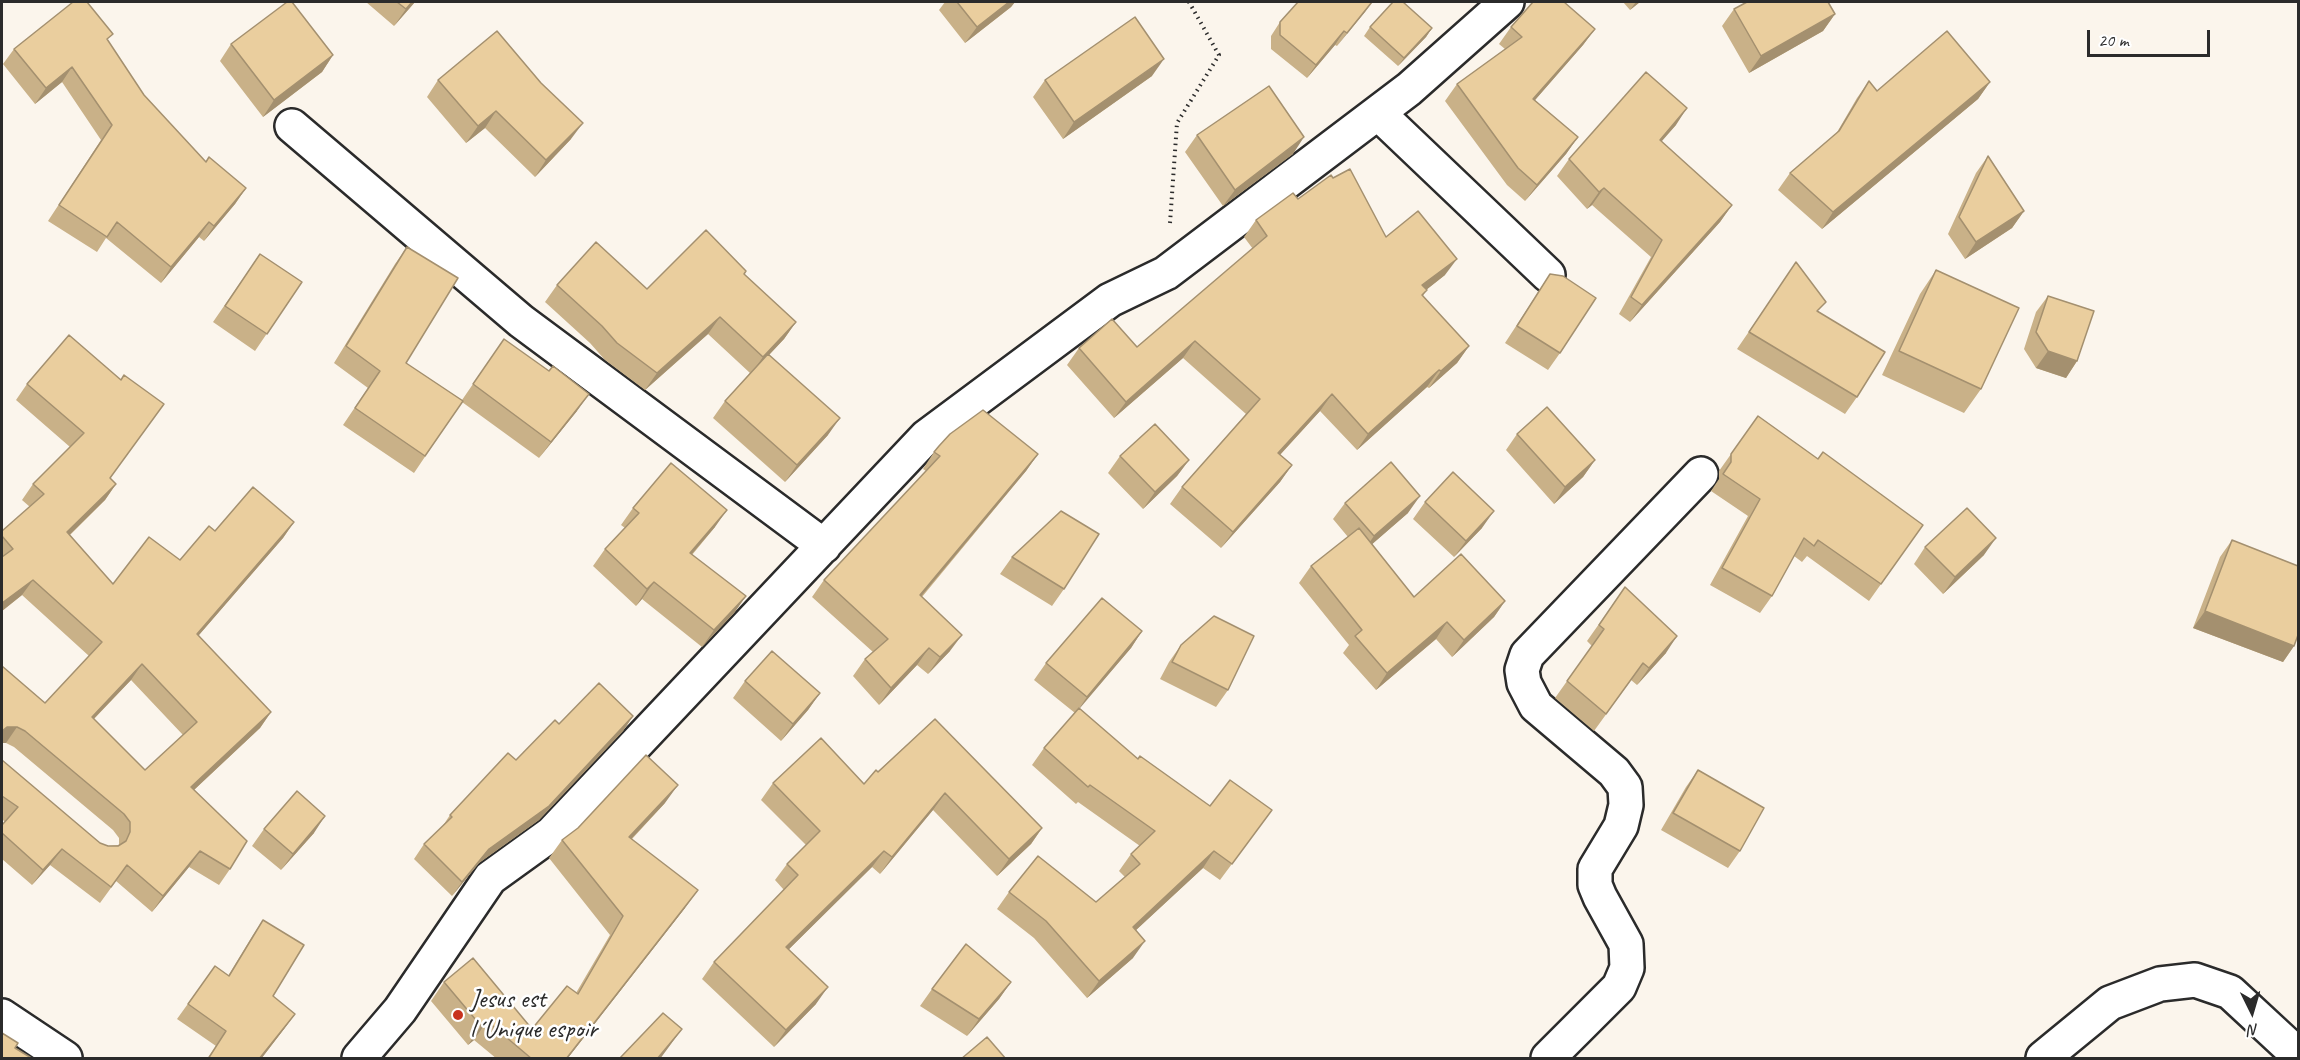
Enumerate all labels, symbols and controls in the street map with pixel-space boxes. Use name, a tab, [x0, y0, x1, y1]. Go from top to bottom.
scale bar	[2090, 18, 2213, 56]
text: 20 m	[2098, 29, 2129, 51]
north arrow	[2222, 982, 2282, 1042]
place label: Jesus est l´Unique espoir	[470, 984, 597, 1046]
marker: Jesus est l´Unique espoir	[451, 1008, 465, 1022]
text: N	[2248, 1020, 2259, 1040]

